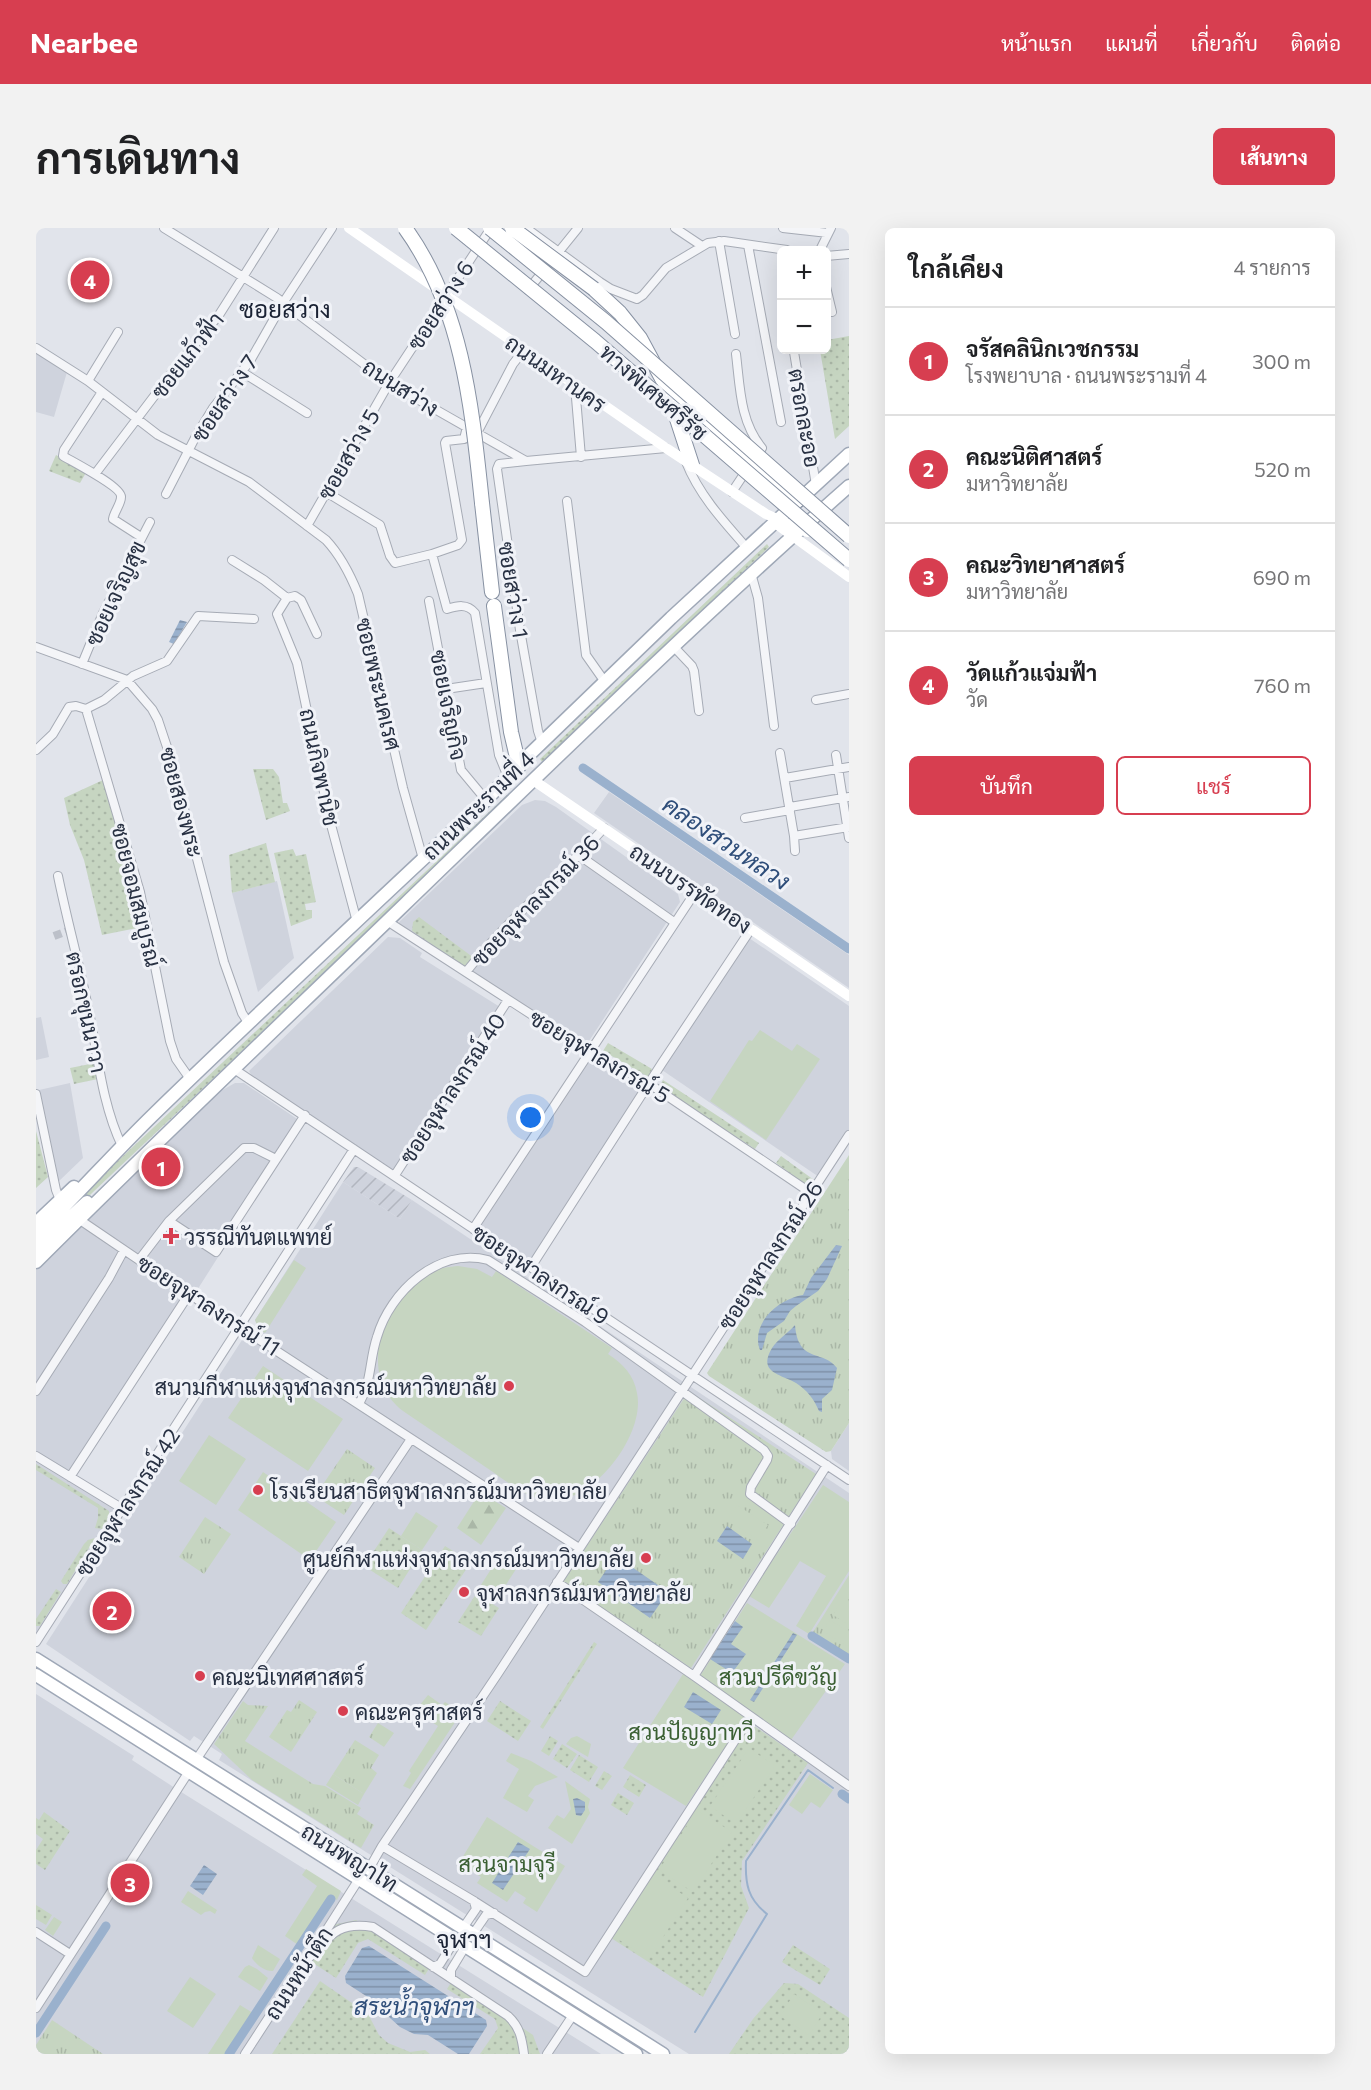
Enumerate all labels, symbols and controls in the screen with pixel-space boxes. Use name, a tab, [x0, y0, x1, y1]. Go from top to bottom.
text: Nearbee	[30, 25, 138, 59]
text: หน้าแรก	[1001, 30, 1072, 55]
text: แผนที่	[1105, 30, 1158, 55]
text: เกี่ยวกับ	[1191, 30, 1258, 55]
text: ติดต่อ	[1291, 30, 1341, 55]
button: เส้นทาง	[1213, 128, 1335, 185]
text: การเดินทาง	[36, 131, 240, 183]
map controls	[777, 246, 831, 354]
button: +	[777, 246, 831, 300]
text: ใกล้เคียง	[909, 252, 1004, 283]
street label: ซอยสว่าง 6	[401, 255, 479, 355]
text: 4 รายการ	[1233, 255, 1311, 279]
pin: 4	[70, 257, 110, 302]
district label: ซอยสว่าง	[239, 294, 331, 323]
button: −	[777, 300, 831, 354]
street label: ซอยแก้วฟ้า	[145, 306, 229, 404]
street label: ถนนมหานคร	[500, 328, 612, 418]
text: จรัสคลินิกเวชกรรม	[966, 335, 1139, 362]
street label: ทางพิเศษศรีรัช	[595, 338, 713, 446]
street label: ซอยสว่าง 7	[185, 349, 263, 447]
text: 1	[924, 349, 933, 373]
text: 300 m	[1252, 349, 1311, 373]
street label: ถนนสว่าง	[358, 352, 444, 422]
text: โรงพยาบาล · ถนนพระรามที่ 4	[966, 363, 1207, 387]
street label: ตรอกละออ	[783, 366, 827, 470]
street label: ซอยสว่าง 5	[311, 404, 385, 504]
text: คณะนิติศาสตร์	[966, 443, 1102, 470]
text: 2	[923, 457, 934, 481]
text: 520 m	[1254, 457, 1311, 481]
text: มหาวิทยาลัย	[966, 471, 1068, 495]
street label: ซอยเจริญสุข	[79, 536, 154, 651]
street label: ซอยสว่าง 1	[493, 540, 535, 640]
text: คณะวิทยาศาสตร์	[966, 551, 1125, 578]
text: 3	[923, 565, 934, 589]
text: 690 m	[1253, 565, 1311, 589]
text: มหาวิทยาลัย	[966, 579, 1068, 603]
street label: ซอยพระนคเรศ	[351, 615, 407, 753]
street label: ซอยเจริญกิจ	[424, 647, 473, 763]
text: วัดแก้วแจ่มฟ้า	[966, 659, 1097, 686]
text: 4	[922, 673, 935, 697]
text: 760 m	[1254, 673, 1311, 697]
text: วัด	[966, 687, 988, 711]
street label: ถนนกิจพานิช	[294, 706, 346, 828]
street label: ถนนพระรามที่ 4	[413, 741, 540, 865]
street label: ซอยสองพระ	[154, 744, 210, 860]
button: บันทึก	[909, 756, 1104, 815]
button: แชร์	[1116, 756, 1311, 815]
water label: คลองสวนหลวง	[658, 789, 796, 895]
street label: ซอยจอมสมบูรณ์	[103, 820, 168, 970]
street label: ซอยจุฬาลงกรณ์ 36	[465, 829, 607, 973]
street label: ถนนบรรทัดทอง	[625, 837, 757, 939]
street label: ตรอกขุนนาวา	[58, 949, 113, 1076]
street label: ซอยจุฬาลงกรณ์ 5	[523, 1003, 675, 1111]
street label: ซอยจุฬาลงกรณ์ 40	[393, 1008, 513, 1170]
your location	[516, 1103, 545, 1132]
pin: 1	[142, 1144, 180, 1190]
street label: ซอยจุฬาลงกรณ์ 26	[712, 1176, 831, 1336]
street label: ซอยจุฬาลงกรณ์ 9	[466, 1218, 615, 1332]
place label: วรรณีทันตแพทย์	[184, 1223, 332, 1250]
marker: วรรณีทันตแพทย์	[162, 1227, 180, 1245]
street label: ซอยจุฬาลงกรณ์ 11	[131, 1249, 286, 1364]
place label: สนามกีฬาแห่งจุฬาลงกรณ์มหาวิทยาลัย	[155, 1373, 497, 1403]
marker: สนามกีฬาแห่งจุฬาลงกรณ์มหาวิทยาลัย	[502, 1379, 516, 1393]
street label: ซอยจุฬาลงกรณ์ 42	[69, 1423, 188, 1583]
place label: โรงเรียนสาธิตจุฬาลงกรณ์มหาวิทยาลัย	[269, 1477, 607, 1507]
marker: โรงเรียนสาธิตจุฬาลงกรณ์มหาวิทยาลัย	[251, 1483, 265, 1497]
place label: ศูนย์กีฬาแห่งจุฬาลงกรณ์มหาวิทยาลัย	[303, 1545, 634, 1575]
marker: ศูนย์กีฬาแห่งจุฬาลงกรณ์มหาวิทยาลัย	[639, 1551, 653, 1565]
place label: จุฬาลงกรณ์มหาวิทยาลัย	[476, 1579, 692, 1609]
marker: จุฬาลงกรณ์มหาวิทยาลัย	[457, 1585, 471, 1599]
pin: 2	[92, 1588, 132, 1634]
place label: คณะนิเทศศาสตร์	[212, 1663, 365, 1690]
park label: สวนปรีดีขวัญ	[719, 1663, 837, 1691]
marker: คณะนิเทศศาสตร์	[193, 1669, 207, 1683]
place label: คณะครุศาสตร์	[355, 1698, 483, 1728]
marker: คณะครุศาสตร์	[336, 1704, 350, 1718]
park label: สวนปัญญาทวี	[628, 1718, 754, 1746]
street label: ถนนพญาไท	[296, 1817, 403, 1898]
park label: สวนจามจุรี	[458, 1850, 556, 1880]
pin: 3	[110, 1860, 149, 1906]
street label: ถนนหน้าตึก	[258, 1921, 338, 2025]
district label: จุฬาฯ	[436, 1924, 492, 1956]
water label: สระน้ำจุฬาฯ	[354, 1987, 474, 2023]

